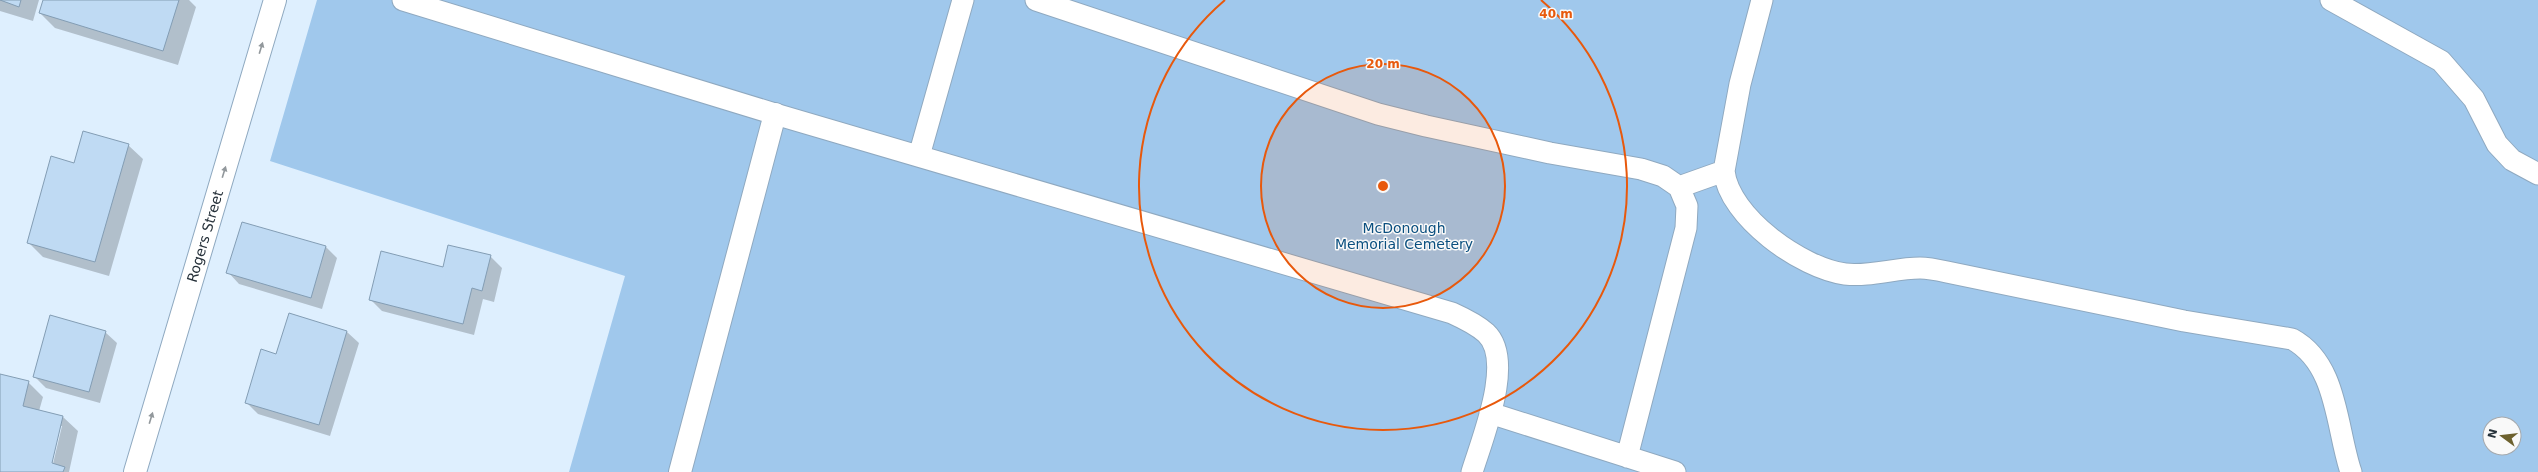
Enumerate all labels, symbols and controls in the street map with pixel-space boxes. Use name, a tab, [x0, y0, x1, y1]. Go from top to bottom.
text: 40 m	[1539, 7, 1573, 21]
one-way arrow	[258, 41, 264, 53]
text: 20 m	[1366, 57, 1400, 71]
one-way arrow	[221, 166, 227, 178]
centre of rings	[1376, 179, 1390, 193]
street label: Rogers Street	[184, 188, 226, 284]
park label: McDonough Memorial Cemetery	[1335, 220, 1473, 252]
one-way arrow	[148, 411, 154, 423]
north arrow	[2482, 416, 2522, 456]
text: N	[2485, 427, 2500, 440]

